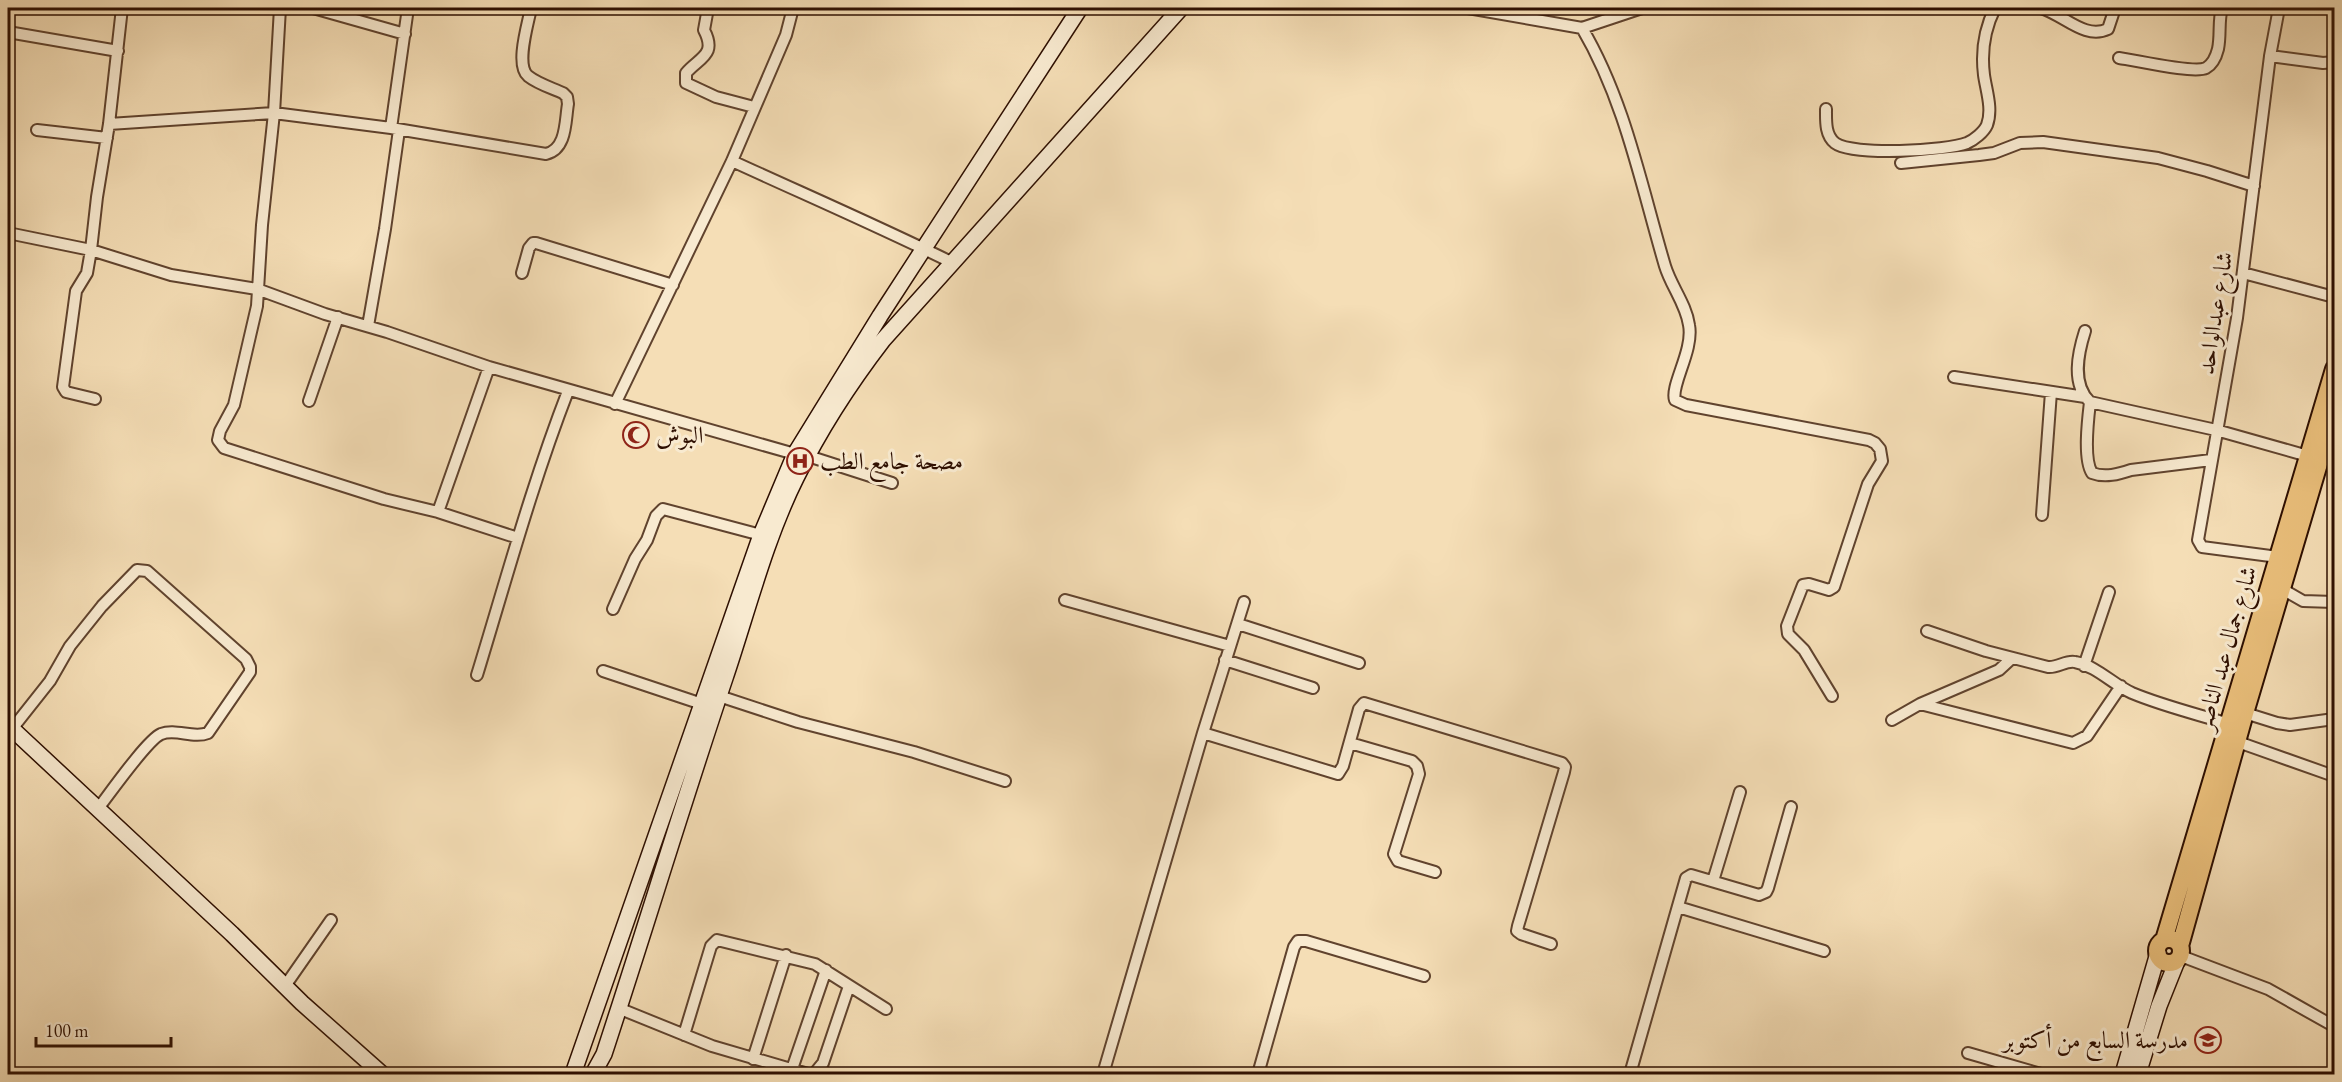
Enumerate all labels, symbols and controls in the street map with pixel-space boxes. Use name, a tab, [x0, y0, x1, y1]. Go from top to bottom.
street label: شارع عبدالواحد	[2190, 249, 2244, 377]
place label: البوش	[656, 419, 703, 450]
mosque icon: البوش	[621, 420, 651, 450]
place label: مصحة جامع الطب	[820, 445, 963, 483]
hospital icon: مصحة جامع الطب	[785, 446, 815, 476]
street label: شارع جمال عبد الناصر	[2187, 562, 2269, 738]
scale bar	[36, 1010, 171, 1048]
text: 100 m	[45, 1019, 89, 1042]
place label: مدرسة السابع من أكتوبر	[2000, 1023, 2188, 1062]
school or university icon: مدرسة السابع من أكتوبر	[2193, 1025, 2223, 1055]

